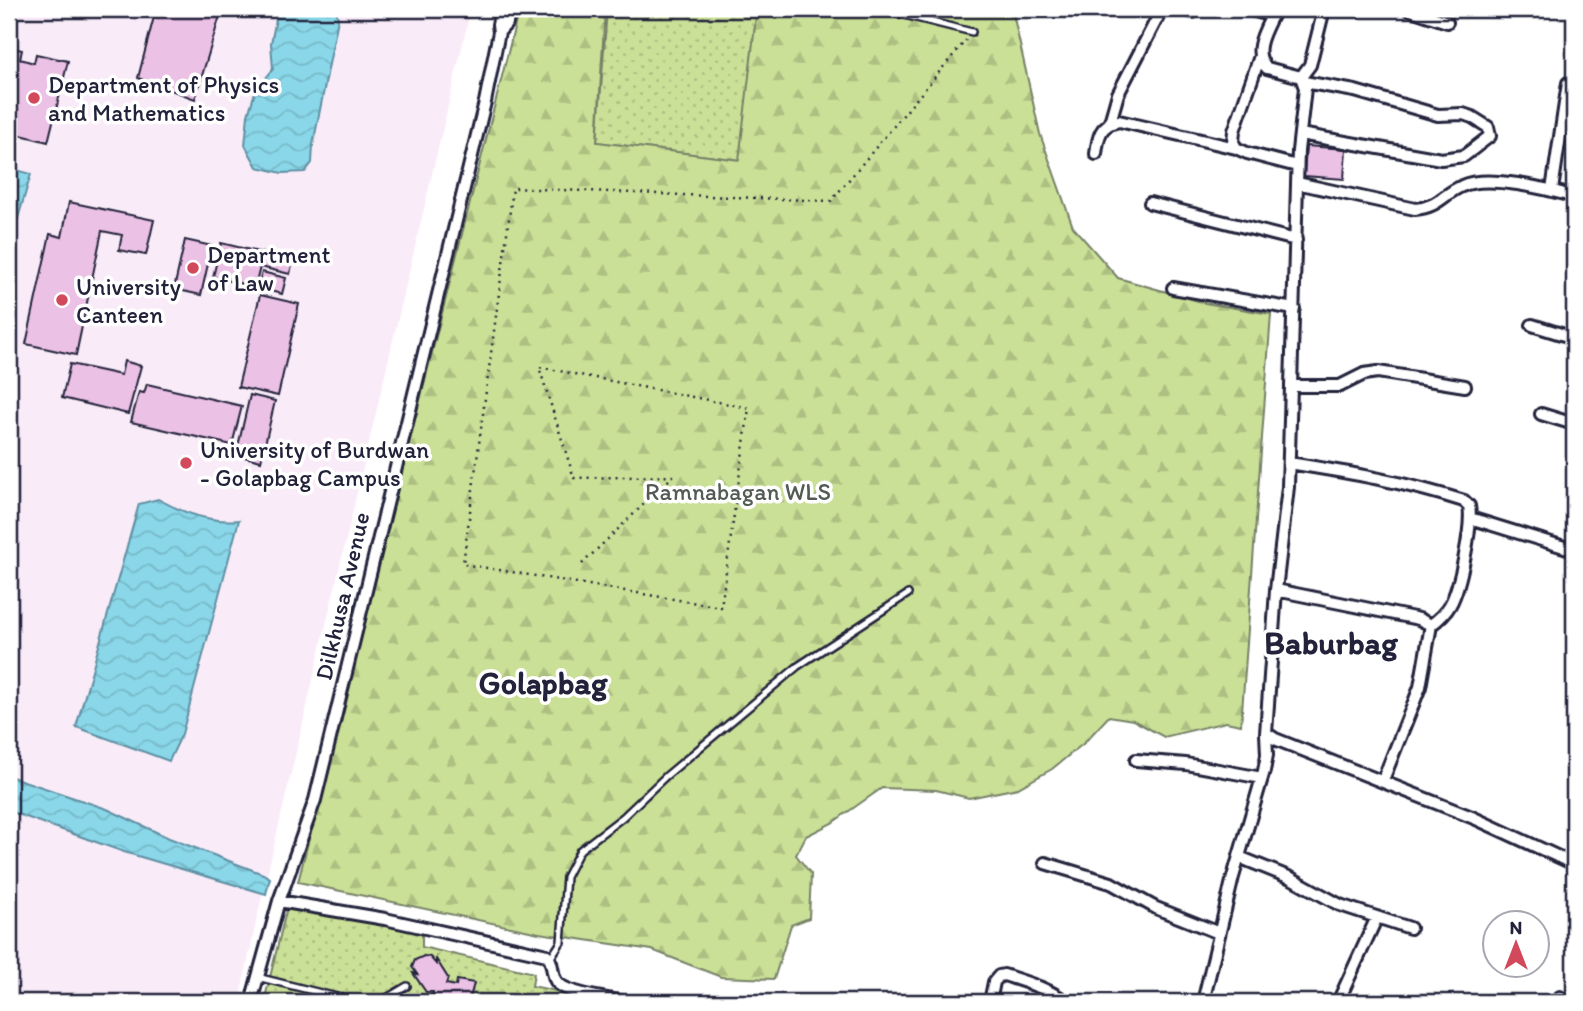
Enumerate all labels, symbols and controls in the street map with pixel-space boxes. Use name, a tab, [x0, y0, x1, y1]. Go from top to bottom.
place label: Department of Physics and Mathematics	[48, 70, 279, 127]
marker: Department of Physics and Mathematics	[26, 90, 42, 106]
place label: Department of Law	[207, 240, 330, 297]
marker: Department of Law	[185, 260, 201, 276]
place label: University Canteen	[76, 272, 181, 329]
marker: University Canteen	[54, 292, 70, 308]
place label: University of Burdwan - Golapbag Campus	[200, 435, 429, 492]
marker: University of Burdwan - Golapbag Campus	[178, 455, 194, 471]
park label: Ramnabagan WLS	[645, 477, 831, 506]
street label: Dilkhusa Avenue	[309, 509, 375, 683]
district label: Baburbag	[1264, 624, 1398, 662]
district label: Golapbag	[479, 664, 608, 702]
north arrow	[1482, 909, 1552, 979]
text: N	[1510, 916, 1522, 939]

